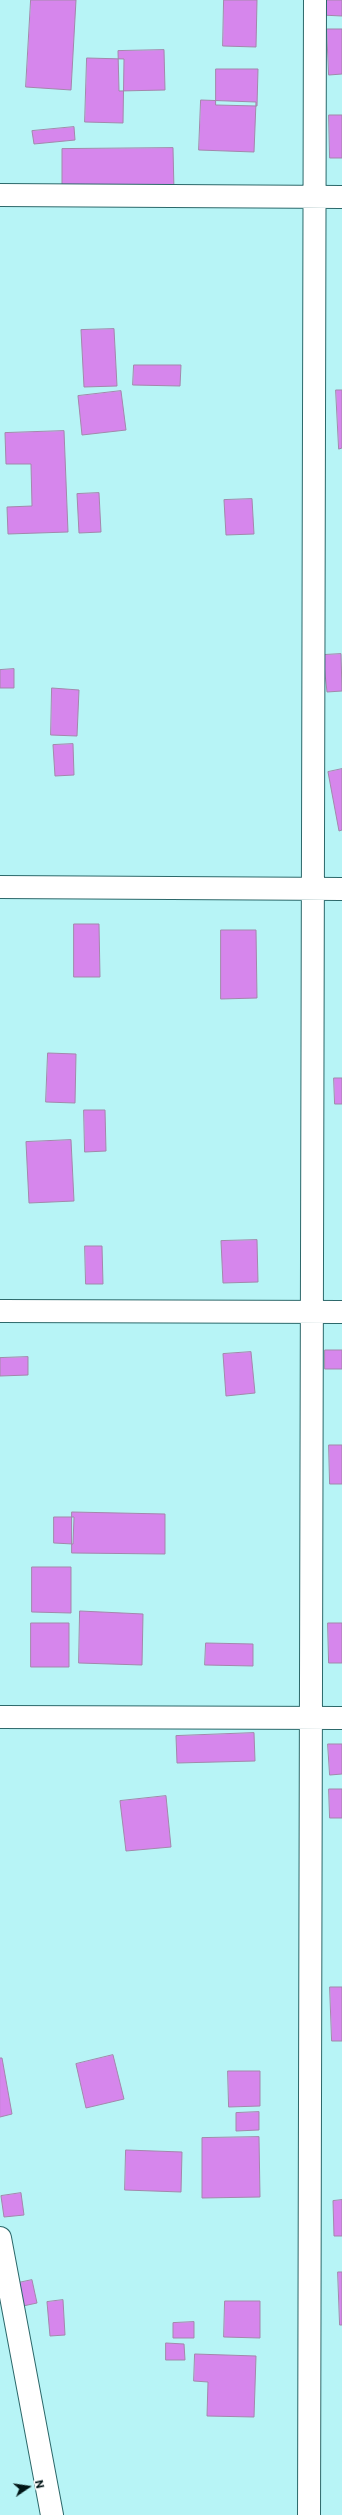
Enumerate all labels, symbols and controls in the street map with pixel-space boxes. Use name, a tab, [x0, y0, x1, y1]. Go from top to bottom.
north arrow	[8, 2467, 48, 2507]
text: N	[33, 2479, 47, 2490]

